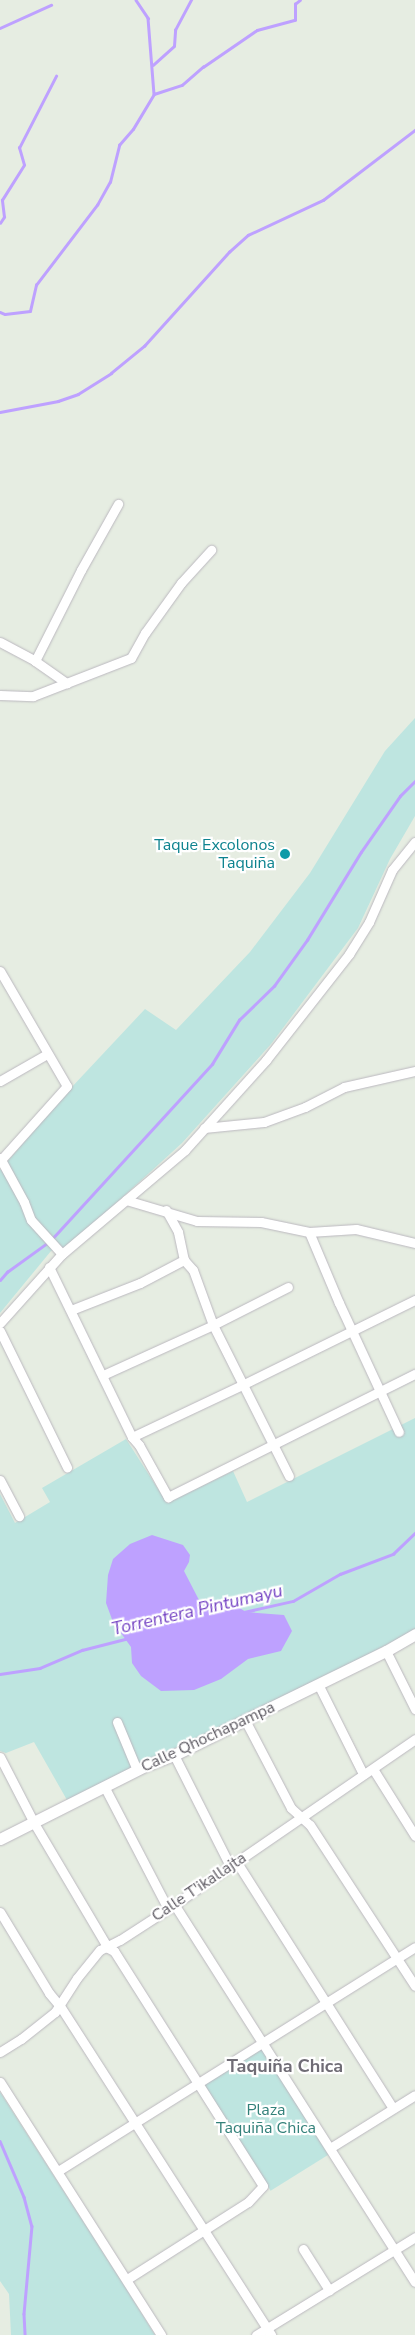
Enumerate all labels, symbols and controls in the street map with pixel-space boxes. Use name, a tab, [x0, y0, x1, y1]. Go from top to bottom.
place label: Taque Excolonos Taquiña	[154, 835, 275, 873]
marker: Taque Excolonos Taquiña	[279, 848, 291, 860]
water label: Torrentera Pintumayu	[109, 1580, 285, 1640]
street label: Calle Qhochapampa	[138, 1698, 278, 1776]
street label: Calle T'ikallajta	[148, 1848, 250, 1926]
district label: Taquiña Chica	[227, 2055, 343, 2077]
park label: Plaza Taquiña Chica	[216, 2100, 316, 2138]

